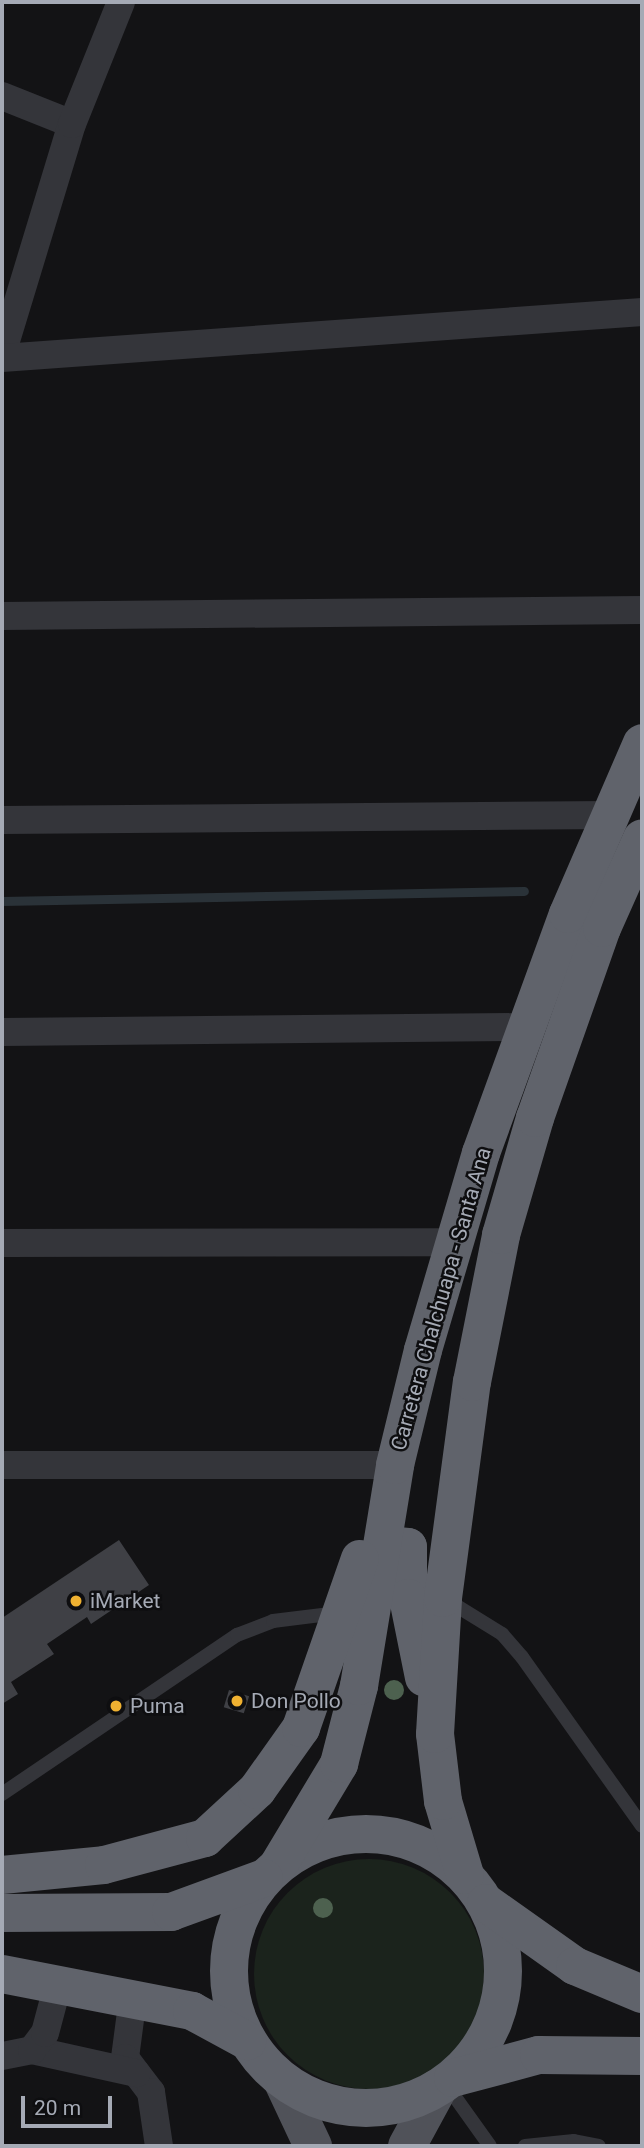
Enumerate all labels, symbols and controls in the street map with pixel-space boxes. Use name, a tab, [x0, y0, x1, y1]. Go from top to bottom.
street label: Carretera Chalchuapa - Santa Ana	[386, 1145, 496, 1453]
place label: iMarket	[90, 1588, 160, 1614]
marker: iMarket	[68, 1593, 84, 1609]
place label: Don Pollo	[251, 1688, 341, 1714]
place label: Puma	[130, 1693, 185, 1719]
marker: Don Pollo	[229, 1693, 245, 1709]
marker: Puma	[108, 1698, 124, 1714]
scale bar	[24, 2082, 116, 2126]
text: 20 m	[34, 2096, 81, 2120]

